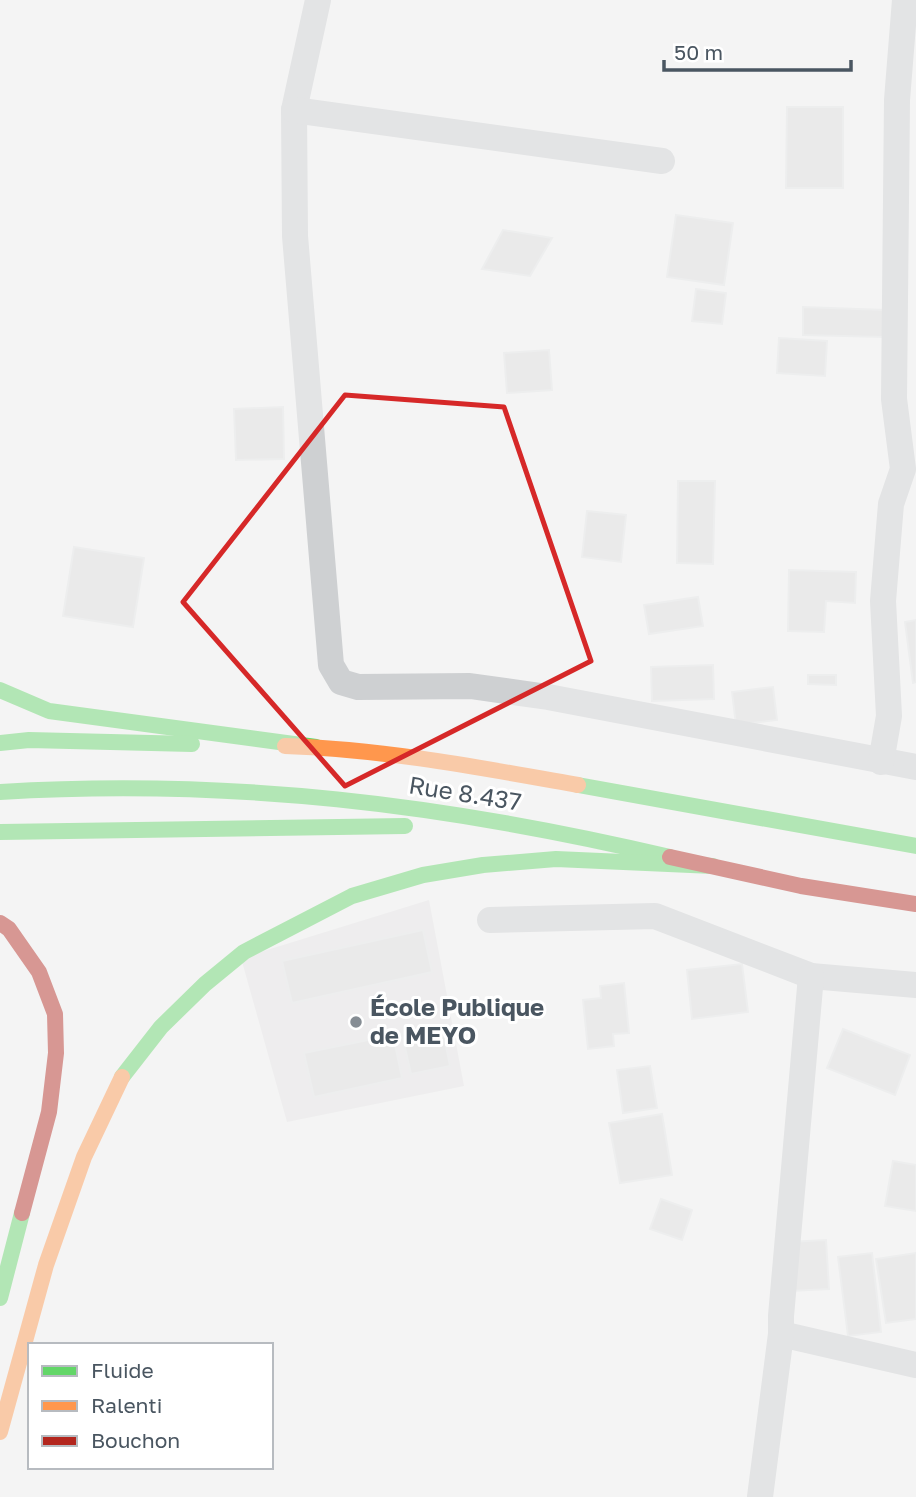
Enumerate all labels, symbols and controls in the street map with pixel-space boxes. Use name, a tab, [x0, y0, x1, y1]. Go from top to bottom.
scale bar	[664, 28, 851, 72]
text: 50 m	[674, 39, 723, 65]
street label: Rue 8.437	[407, 769, 524, 816]
place label: École Publique de MEYO	[370, 992, 544, 1049]
marker: École Publique de MEYO	[348, 1014, 364, 1030]
legend	[28, 1343, 273, 1469]
text: Fluide	[91, 1357, 154, 1383]
text: Ralenti	[91, 1392, 162, 1418]
text: Bouchon	[91, 1427, 180, 1453]

